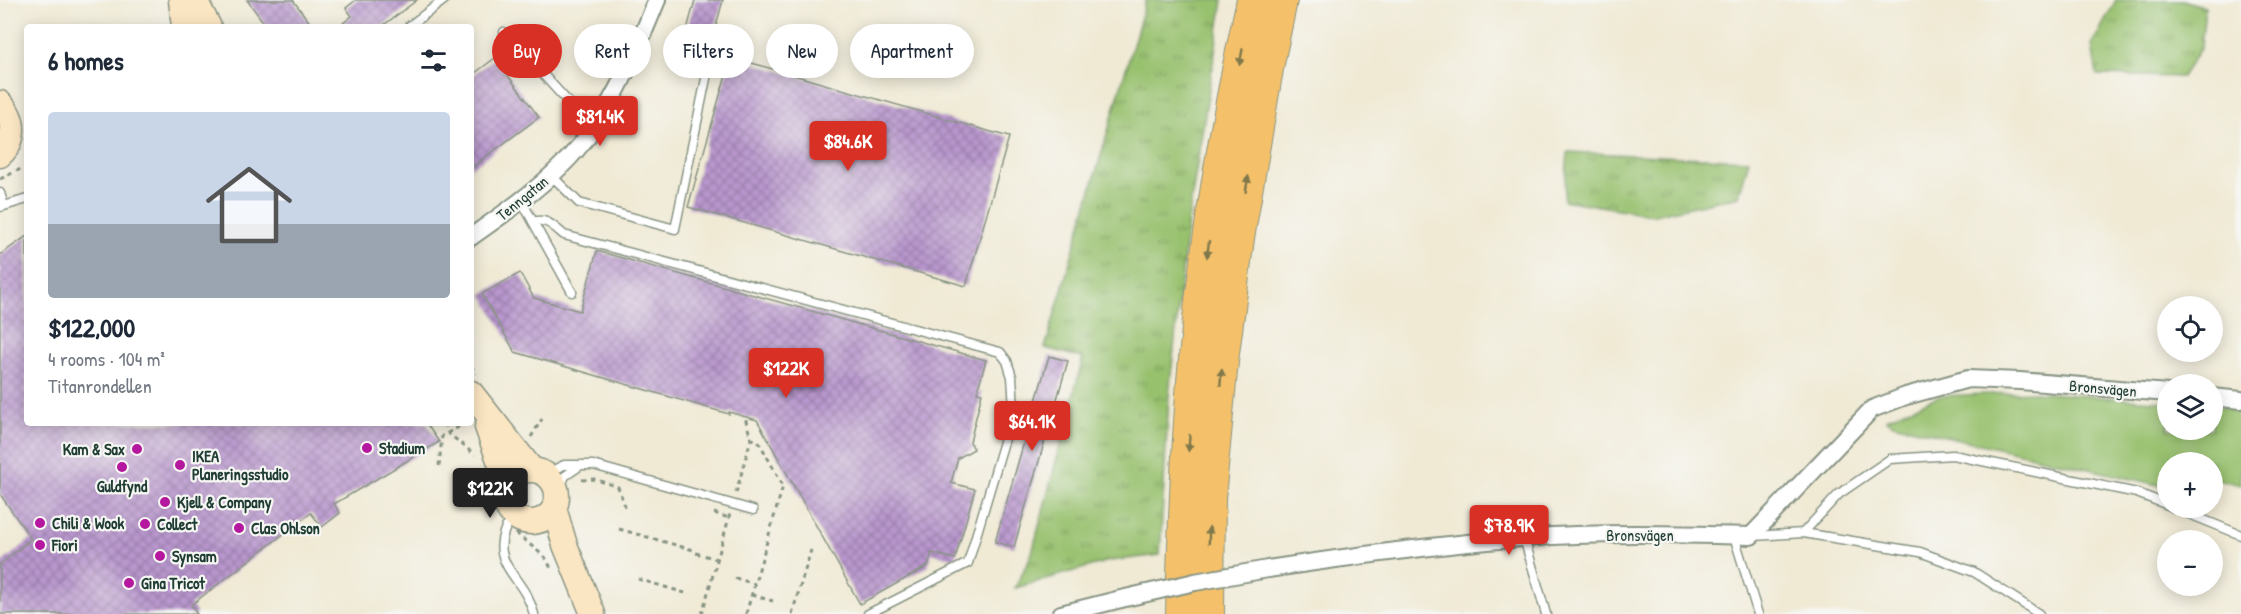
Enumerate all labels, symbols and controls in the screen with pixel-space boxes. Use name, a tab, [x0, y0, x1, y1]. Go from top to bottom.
chip: Buy	[492, 24, 562, 78]
chip: Rent	[574, 24, 651, 78]
chip: Filters	[663, 24, 754, 78]
chip: New	[766, 24, 838, 78]
chip: Apartment	[850, 24, 974, 78]
text: 6 homes	[48, 43, 124, 78]
icon: filters	[417, 44, 450, 77]
one-way arrow	[1236, 48, 1245, 67]
pin: $81.4K	[551, 96, 649, 147]
text: $81.4K	[576, 102, 624, 129]
pin: $84.6K	[799, 121, 897, 172]
text: $84.6K	[823, 127, 873, 154]
icon: home	[195, 151, 303, 259]
street label: Tenngatan	[491, 170, 553, 226]
one-way arrow	[1243, 174, 1252, 193]
one-way arrow	[1203, 240, 1213, 259]
map controls	[2157, 296, 2223, 596]
button: locate	[2157, 296, 2223, 362]
text: $122,000	[48, 310, 135, 345]
text: 4 rooms · 104 m²	[48, 345, 165, 372]
pin: $122K	[744, 348, 828, 399]
text: $122K	[763, 354, 809, 381]
one-way arrow	[1216, 367, 1226, 386]
text: Titanrondellen	[48, 372, 152, 399]
street label: Bronsvägen	[2068, 374, 2138, 402]
button: layers	[2157, 374, 2223, 440]
pin: $64.1K	[983, 401, 1081, 452]
text: $64.1K	[1008, 407, 1056, 434]
one-way arrow	[1184, 434, 1194, 453]
place label: Stadium	[379, 437, 425, 459]
place label: Kam & Sax	[63, 438, 125, 460]
marker: Stadium	[360, 441, 374, 455]
marker: Kam & Sax	[130, 442, 144, 456]
place label: IKEA Planeringsstudio	[192, 445, 289, 486]
button: +	[2157, 452, 2223, 518]
marker: IKEA Planeringsstudio	[173, 458, 187, 472]
marker: Guldfynd	[115, 460, 129, 474]
pin: $122K	[448, 468, 532, 519]
text: $122K	[467, 474, 513, 501]
place label: Guldfynd	[97, 475, 148, 498]
place label: Kjell & Company	[177, 491, 272, 514]
marker: Kjell & Company	[158, 495, 172, 509]
pin: $78.9K	[1460, 505, 1558, 556]
text: $78.9K	[1484, 511, 1534, 538]
place label: Chili & Wook	[52, 512, 125, 534]
place label: Collect	[157, 513, 198, 535]
marker: Chili & Wook	[33, 516, 47, 530]
marker: Collect	[138, 517, 152, 531]
place label: Clas Ohlson	[251, 517, 320, 539]
marker: Clas Ohlson	[232, 521, 246, 535]
street label: Bronsvägen	[1606, 524, 1674, 546]
one-way arrow	[1204, 526, 1214, 545]
button: −	[2157, 530, 2223, 596]
place label: Fiori	[51, 534, 78, 556]
marker: Fiori	[33, 538, 47, 552]
place label: Synsam	[172, 545, 217, 568]
marker: Synsam	[153, 549, 167, 563]
place label: Gina Tricot	[141, 572, 205, 594]
marker: Gina Tricot	[122, 576, 136, 590]

